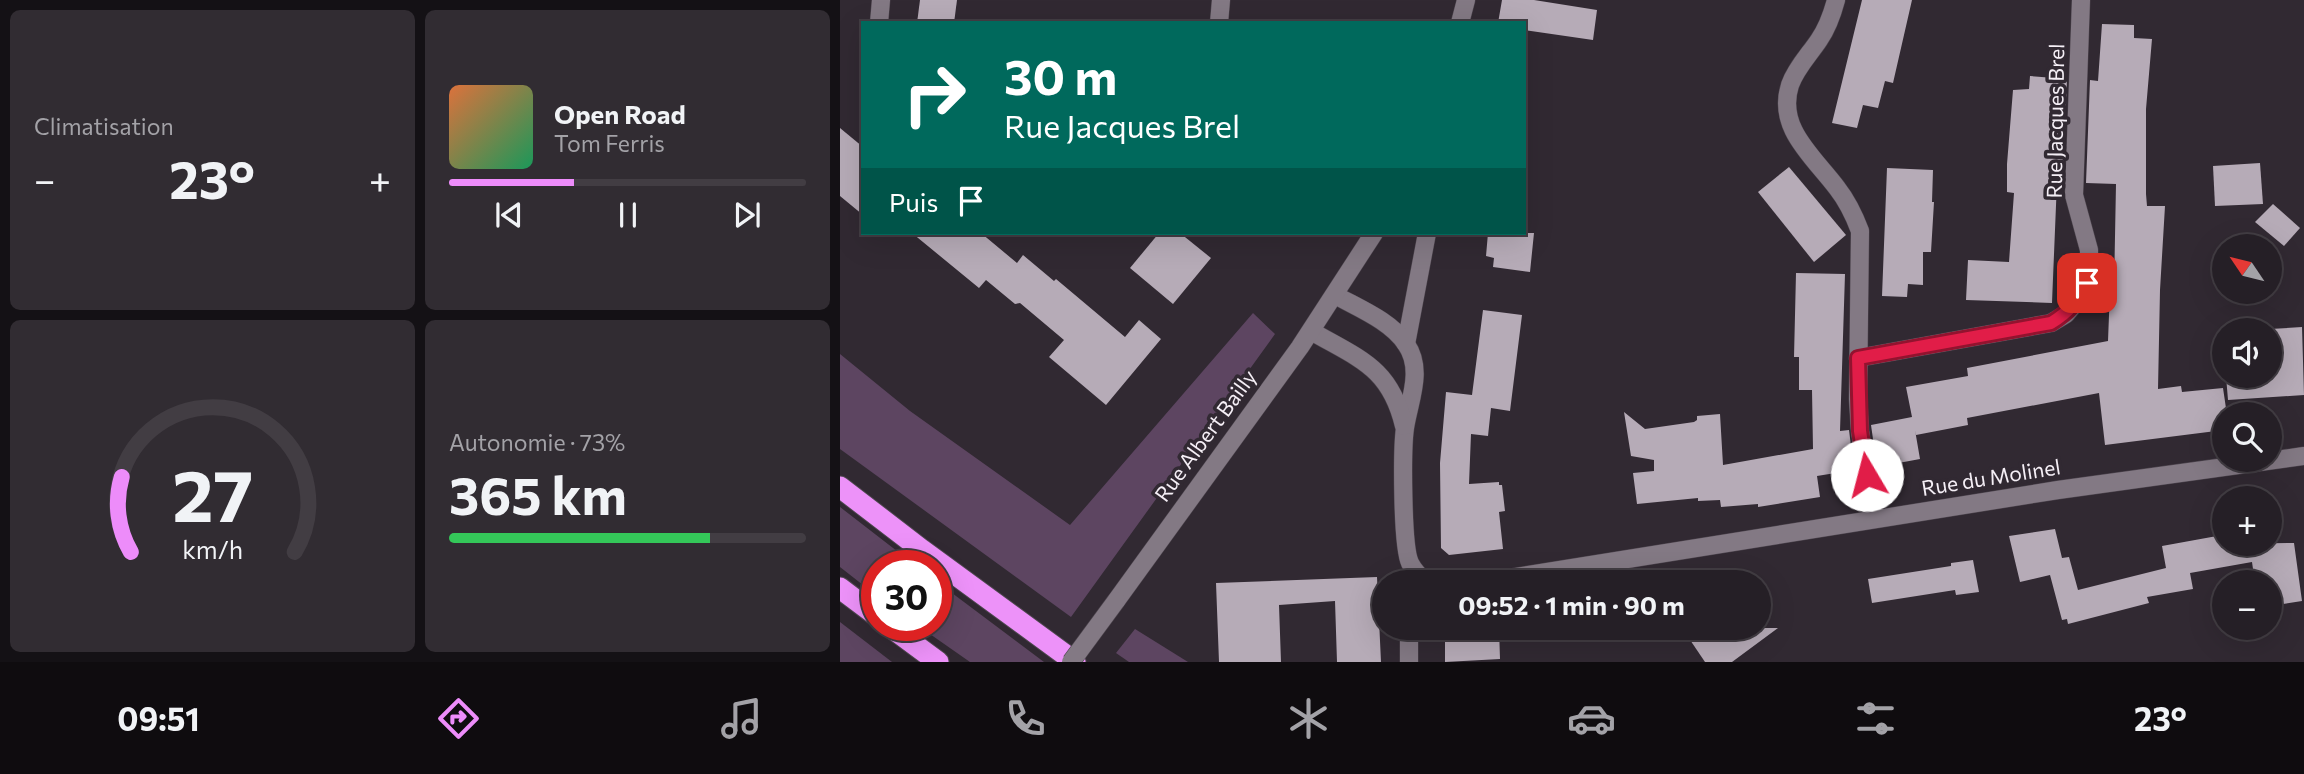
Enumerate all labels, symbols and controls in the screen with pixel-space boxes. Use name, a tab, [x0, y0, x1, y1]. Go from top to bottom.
street label: Rue Jacques Brel	[2041, 43, 2068, 199]
text: 30 m	[1004, 45, 1117, 105]
icon: right	[889, 49, 980, 140]
text: Open Road	[554, 98, 686, 129]
text: Rue Jacques Brel	[1004, 105, 1240, 145]
text: Climatisation	[34, 112, 174, 140]
text: Tom Ferris	[554, 129, 665, 157]
text: 23°	[169, 146, 255, 210]
text: −	[34, 155, 56, 202]
text: +	[369, 155, 391, 202]
icon: arrive	[952, 182, 990, 220]
text: Puis	[889, 186, 938, 217]
icon: previous	[490, 196, 528, 234]
icon: pause	[609, 196, 647, 234]
icon: next	[728, 196, 766, 234]
north arrow	[2212, 234, 2282, 304]
map controls	[2212, 234, 2282, 640]
pin	[2057, 253, 2117, 313]
icon: arrive	[2068, 264, 2106, 302]
button: sound	[2212, 318, 2282, 388]
street label: Rue Albert Bailly	[1149, 364, 1261, 506]
button: search	[2212, 402, 2282, 472]
text: Autonomie · 73%	[449, 428, 625, 456]
position arrow	[1830, 438, 1904, 512]
text: 27	[172, 448, 253, 537]
street label: Rue du Molinel	[1919, 453, 2062, 500]
text: 365 km	[449, 462, 627, 526]
button: +	[2212, 486, 2282, 556]
text: km/h	[182, 534, 243, 564]
speed limit sign: 30	[861, 550, 952, 641]
button: −	[2212, 570, 2282, 640]
text: 09:52 · 1 min · 90 m	[1458, 589, 1685, 620]
icon: directions	[434, 694, 483, 743]
icon: music	[717, 694, 766, 743]
icon: phone	[1001, 694, 1050, 743]
icon: climate	[1284, 694, 1333, 743]
icon: car	[1567, 694, 1616, 743]
icon: filters	[1851, 694, 1900, 743]
text: 09:51	[117, 698, 200, 738]
text: 23°	[2134, 698, 2187, 738]

